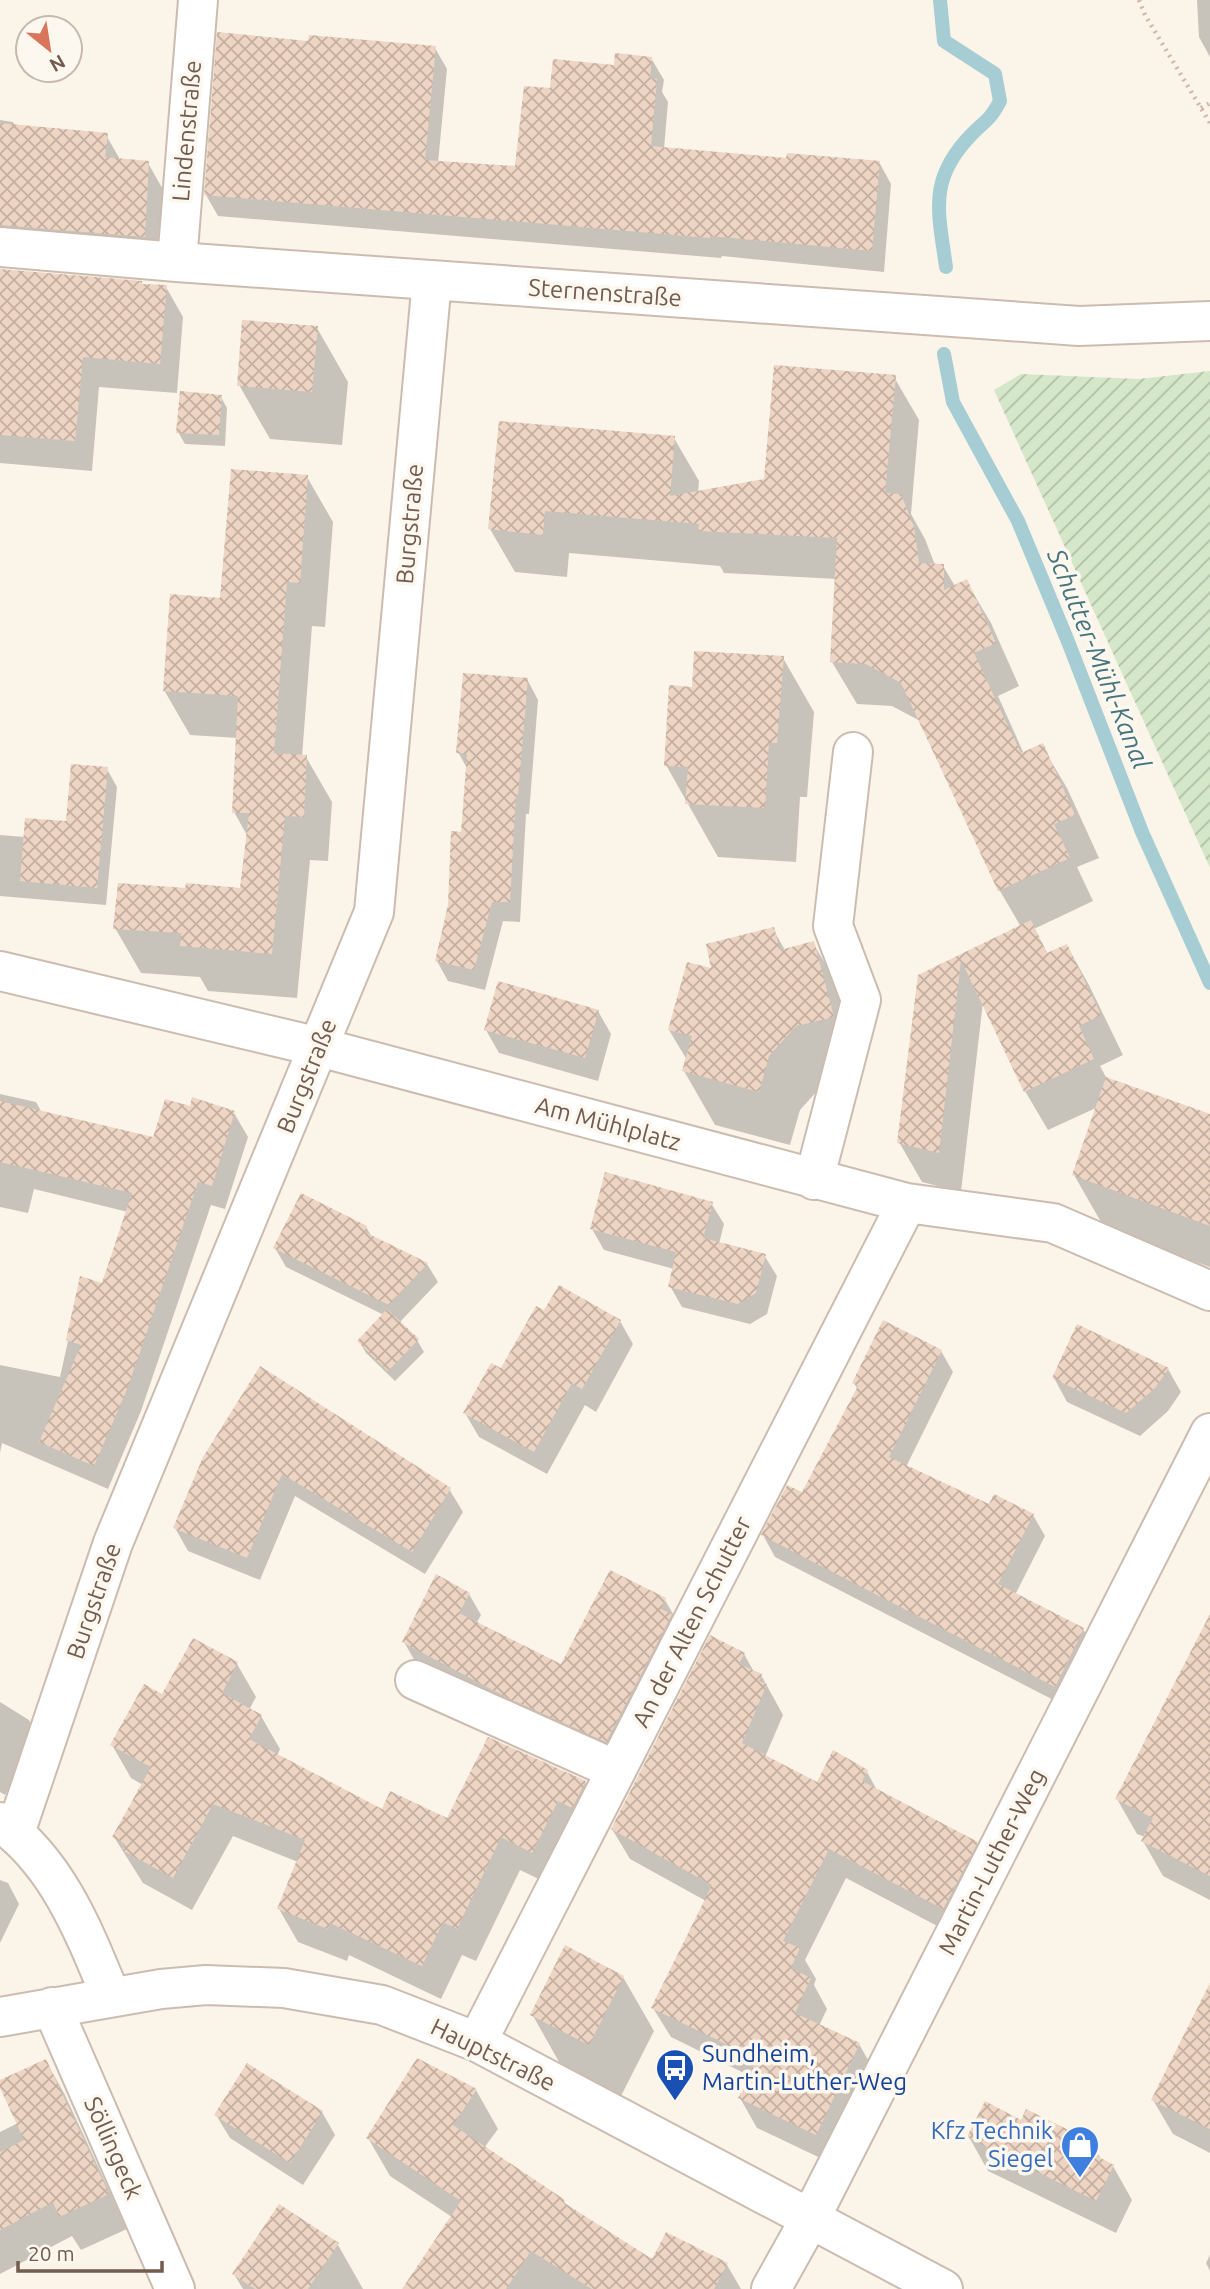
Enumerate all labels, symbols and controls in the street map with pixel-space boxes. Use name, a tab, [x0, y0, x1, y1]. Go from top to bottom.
north arrow	[14, 14, 84, 84]
text: N	[46, 51, 69, 77]
street label: Lindenstraße	[167, 59, 206, 203]
street label: Sternenstraße	[527, 274, 683, 311]
street label: Burgstraße	[391, 463, 428, 585]
water label: Schutter-Mühl-Kanal	[1042, 544, 1157, 773]
street label: Burgstraße	[271, 1015, 342, 1137]
street label: Am Mühlplatz	[532, 1091, 684, 1156]
street label: An der Alten Schutter	[627, 1512, 756, 1732]
street label: Burgstraße	[61, 1539, 126, 1662]
street label: Martin-Luther-Weg	[933, 1764, 1050, 1959]
street label: Hauptstraße	[427, 2013, 560, 2096]
place label: Sundheim, Martin-Luther-Weg	[702, 2040, 907, 2095]
bus stop icon: Sundheim, Martin-Luther-Weg	[654, 2047, 696, 2102]
street label: Söllingeck	[79, 2092, 148, 2203]
place label: Kfz Technik Siegel	[931, 2117, 1053, 2172]
shop icon: Kfz Technik Siegel	[1059, 2124, 1101, 2179]
scale bar	[18, 2230, 161, 2274]
text: 20 m	[28, 2241, 75, 2265]

